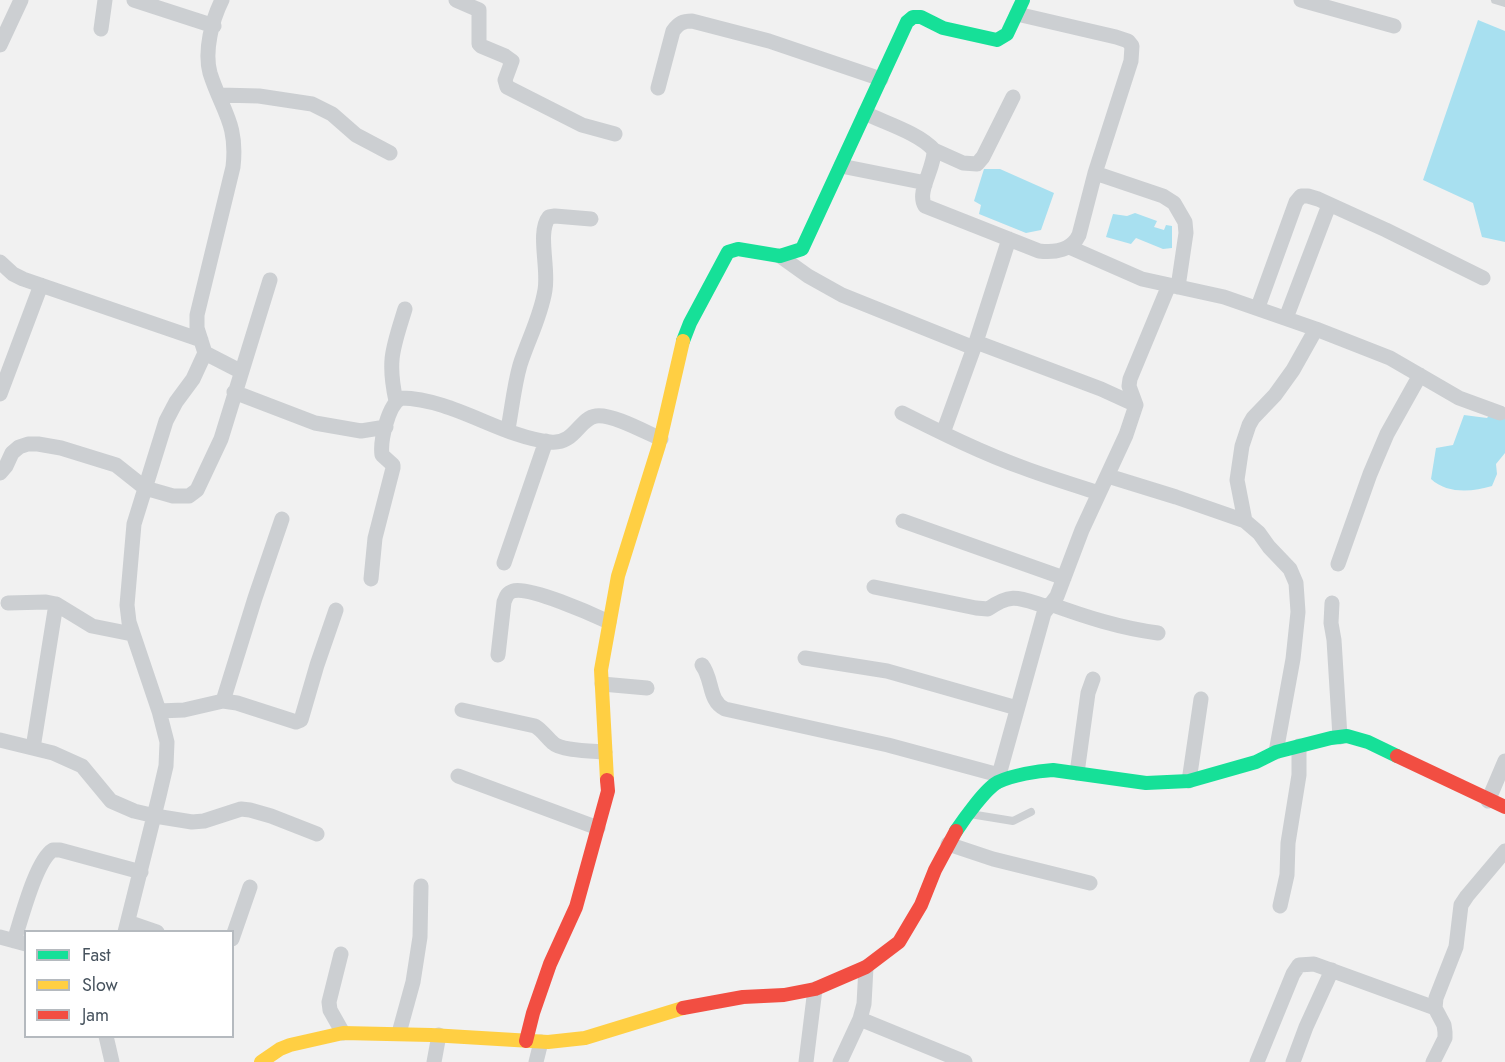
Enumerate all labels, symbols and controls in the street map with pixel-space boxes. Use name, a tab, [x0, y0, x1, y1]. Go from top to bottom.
legend	[24, 930, 234, 1038]
text: Fast	[82, 942, 111, 968]
text: Slow	[82, 972, 118, 998]
text: Jam	[82, 1002, 109, 1028]

